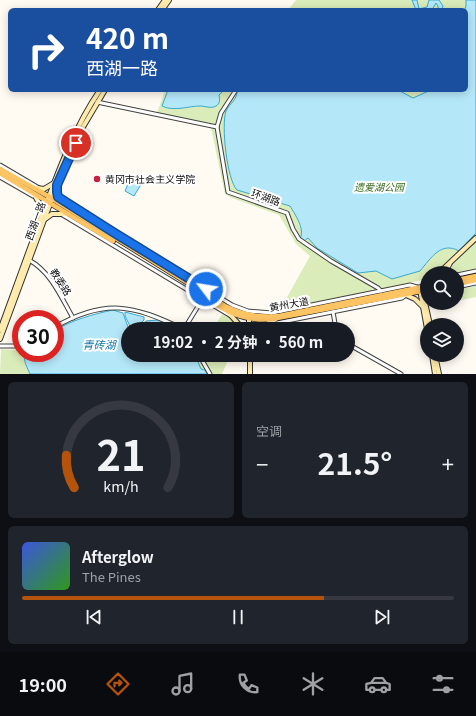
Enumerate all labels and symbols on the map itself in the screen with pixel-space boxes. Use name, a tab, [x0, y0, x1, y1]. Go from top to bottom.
pin	[59, 126, 93, 160]
place label: 黄冈市社会主义学院	[105, 171, 195, 186]
marker: 黄冈市社会主义学院	[92, 174, 102, 184]
park label: 遗爱湖公园	[354, 179, 406, 194]
street label: 环湖路	[250, 184, 283, 209]
street label: 西湖一路	[21, 199, 48, 242]
street label: 教委路	[47, 265, 76, 298]
position arrow	[185, 268, 227, 310]
street label: 黄州大道	[268, 293, 310, 314]
speed limit sign: 30	[12, 310, 64, 362]
water label: 青砖湖	[83, 336, 117, 352]

